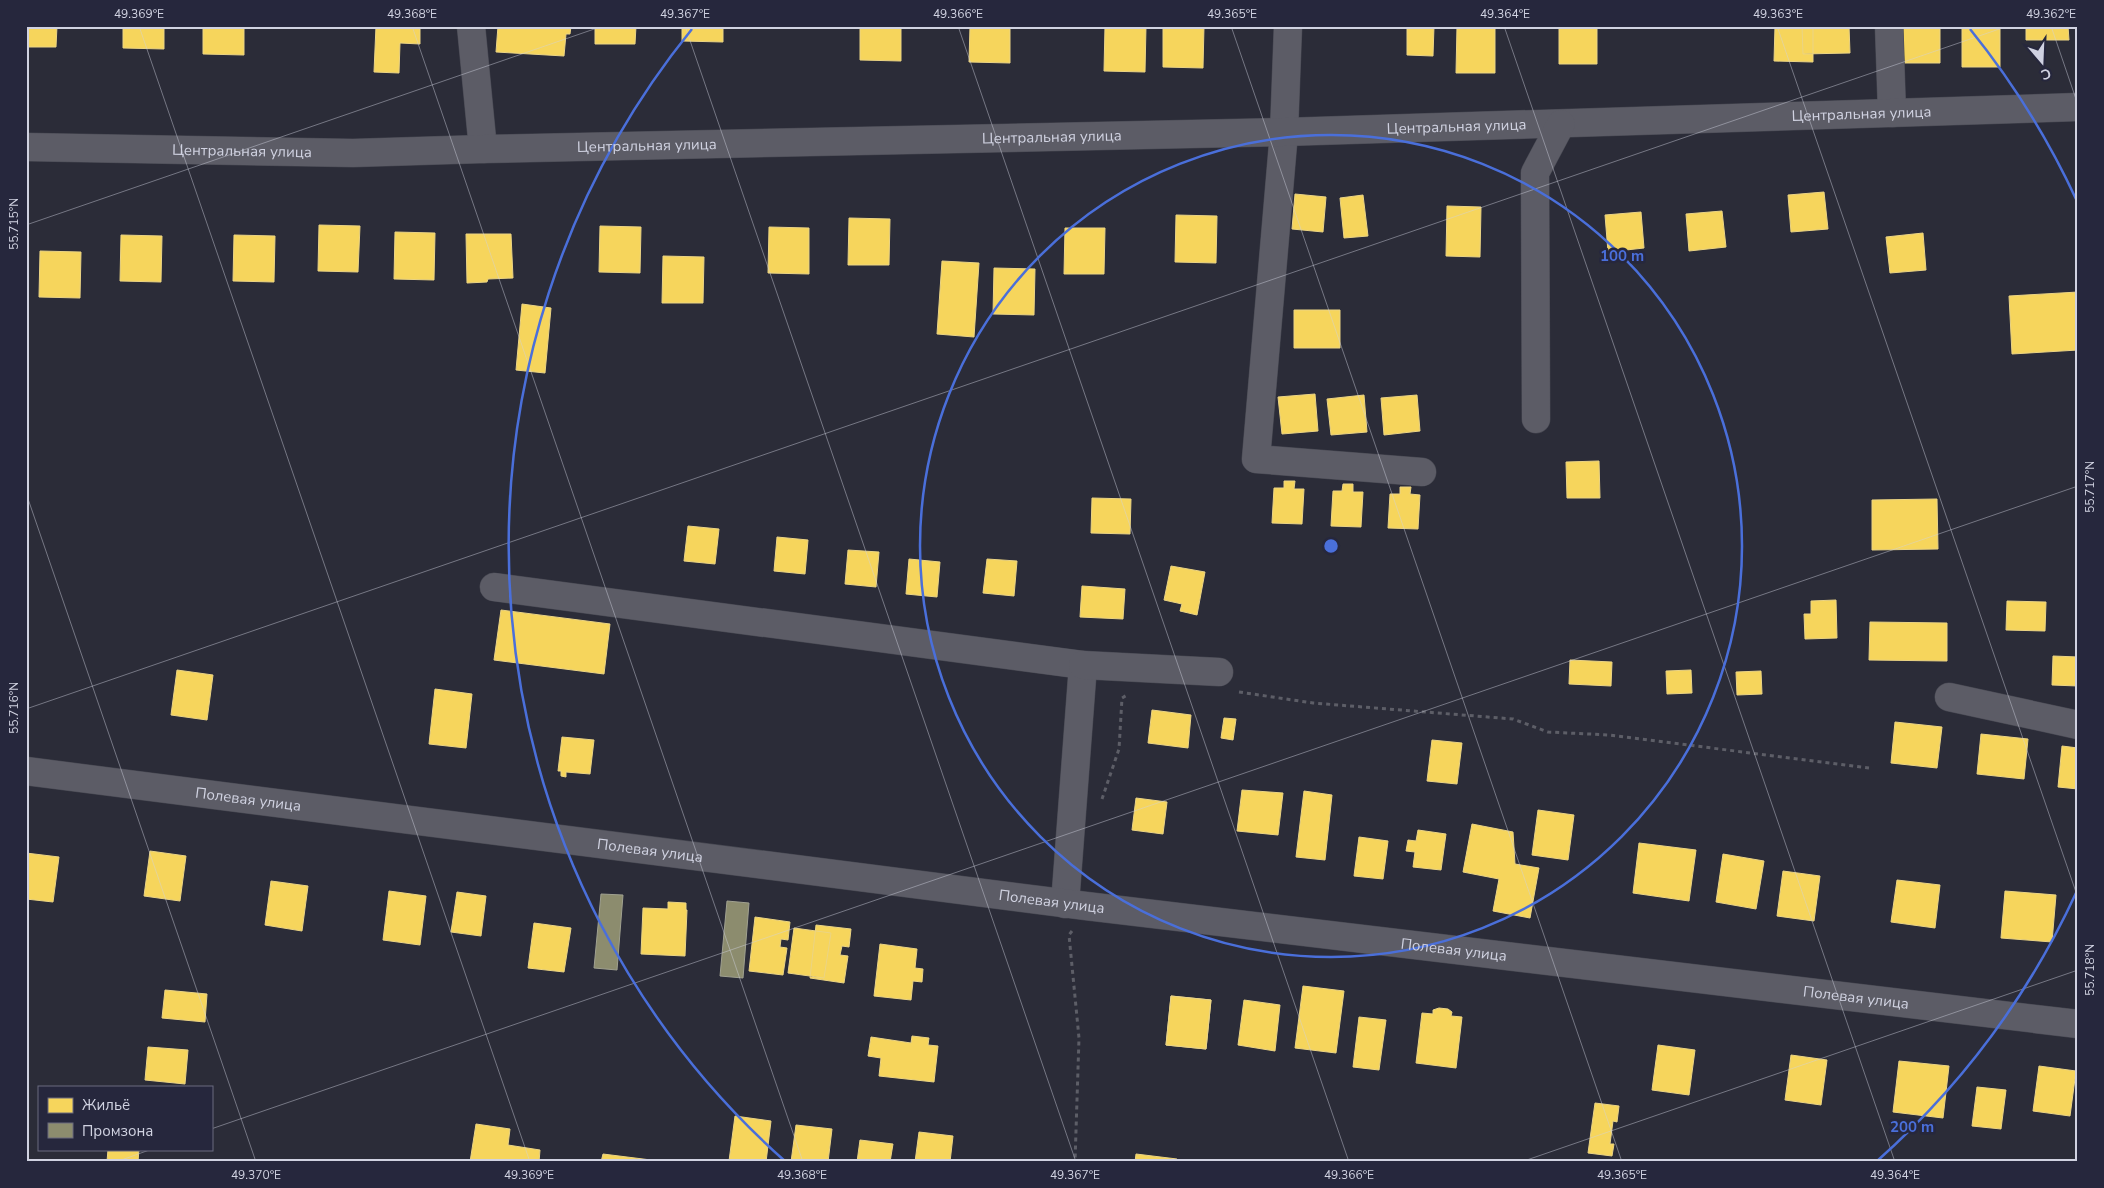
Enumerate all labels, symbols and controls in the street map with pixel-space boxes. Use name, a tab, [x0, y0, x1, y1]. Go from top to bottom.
text: 49.369°E	[114, 6, 164, 22]
text: 49.368°E	[387, 6, 437, 22]
text: 49.367°E	[660, 6, 710, 22]
text: 49.366°E	[933, 6, 983, 22]
text: 49.365°E	[1207, 6, 1257, 22]
text: 49.364°E	[1480, 6, 1530, 22]
text: 49.363°E	[1753, 6, 1803, 22]
text: 49.362°E	[2026, 6, 2076, 22]
north arrow	[2016, 38, 2066, 88]
text: С	[2038, 63, 2054, 85]
street label: Центральная улица	[1791, 102, 1932, 126]
street label: Центральная улица	[1386, 114, 1527, 139]
street label: Центральная улица	[982, 125, 1122, 148]
street label: Центральная улица	[577, 134, 717, 157]
street label: Центральная улица	[172, 140, 312, 162]
text: 55.715°N	[6, 198, 22, 250]
text: 100 m	[1600, 246, 1644, 266]
text: 55.717°N	[2082, 461, 2098, 513]
centre of rings	[1322, 537, 1340, 555]
text: 55.716°N	[6, 682, 22, 734]
street label: Полевая улица	[194, 783, 302, 816]
street label: Полевая улица	[596, 834, 704, 867]
street label: Полевая улица	[998, 885, 1106, 918]
street label: Полевая улица	[1400, 934, 1508, 966]
text: 55.718°N	[2082, 944, 2098, 996]
street label: Полевая улица	[1802, 981, 1910, 1014]
legend	[38, 1086, 212, 1150]
text: Жильё	[82, 1095, 130, 1115]
text: 200 m	[1890, 1117, 1934, 1137]
text: Промзона	[82, 1121, 153, 1141]
text: 49.370°E	[231, 1167, 281, 1183]
text: 49.369°E	[504, 1167, 554, 1183]
text: 49.368°E	[777, 1167, 827, 1183]
text: 49.367°E	[1050, 1167, 1100, 1183]
text: 49.366°E	[1324, 1167, 1374, 1183]
text: 49.365°E	[1597, 1167, 1647, 1183]
text: 49.364°E	[1870, 1167, 1920, 1183]

